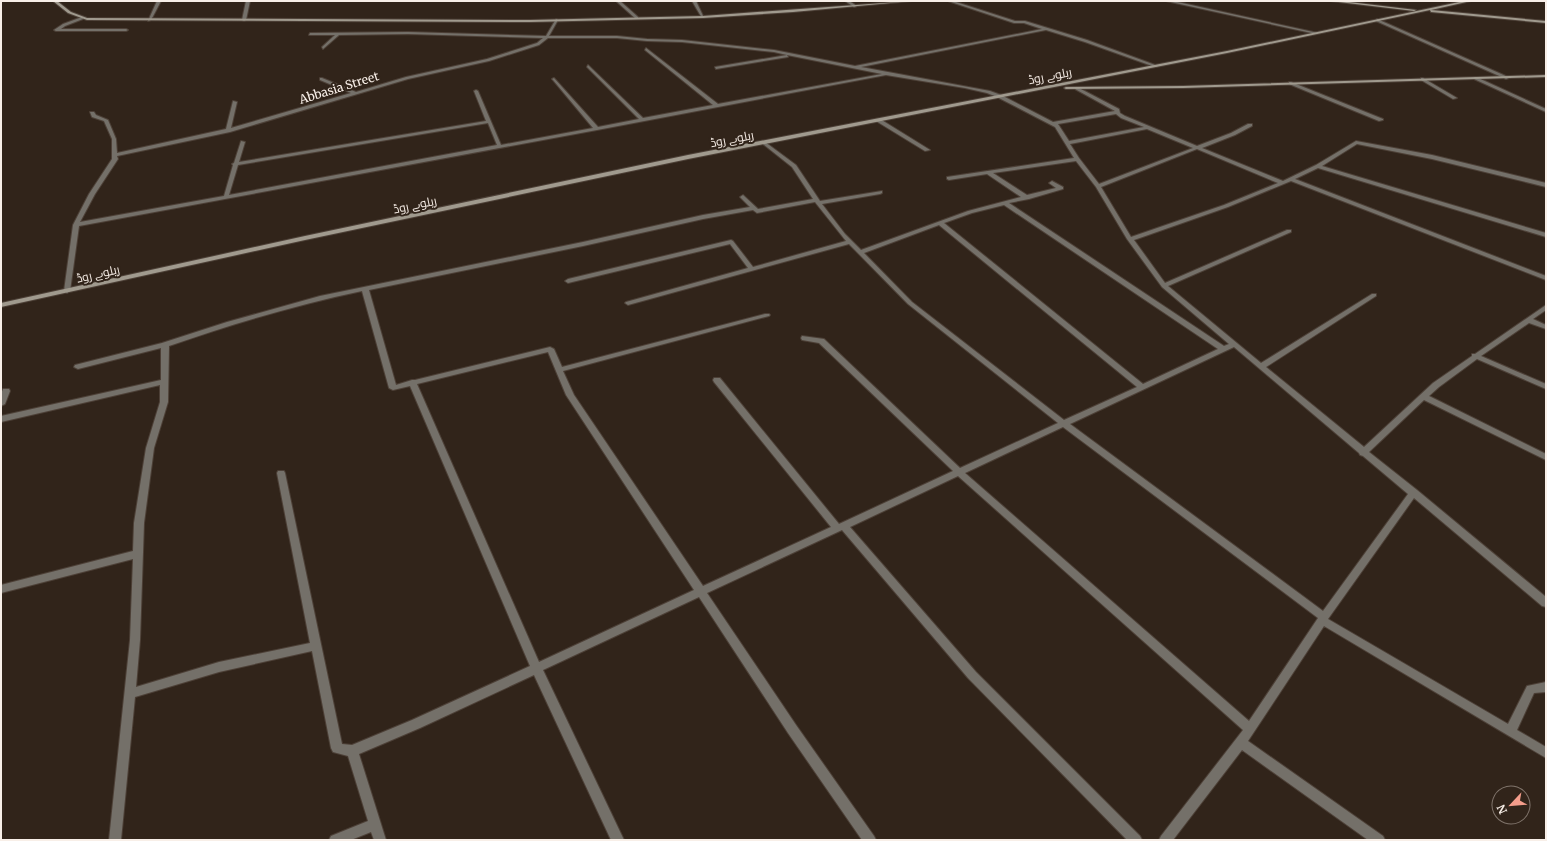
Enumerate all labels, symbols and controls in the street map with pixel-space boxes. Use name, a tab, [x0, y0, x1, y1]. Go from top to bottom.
street label: ریلوے روڈ	[1027, 64, 1073, 87]
street label: Abbasia Street	[296, 68, 381, 107]
street label: ریلوے روڈ	[709, 127, 755, 150]
street label: ریلوے روڈ	[392, 193, 438, 216]
street label: ریلوے روڈ	[75, 261, 121, 286]
north arrow	[1491, 785, 1531, 825]
text: N	[1494, 802, 1510, 816]

